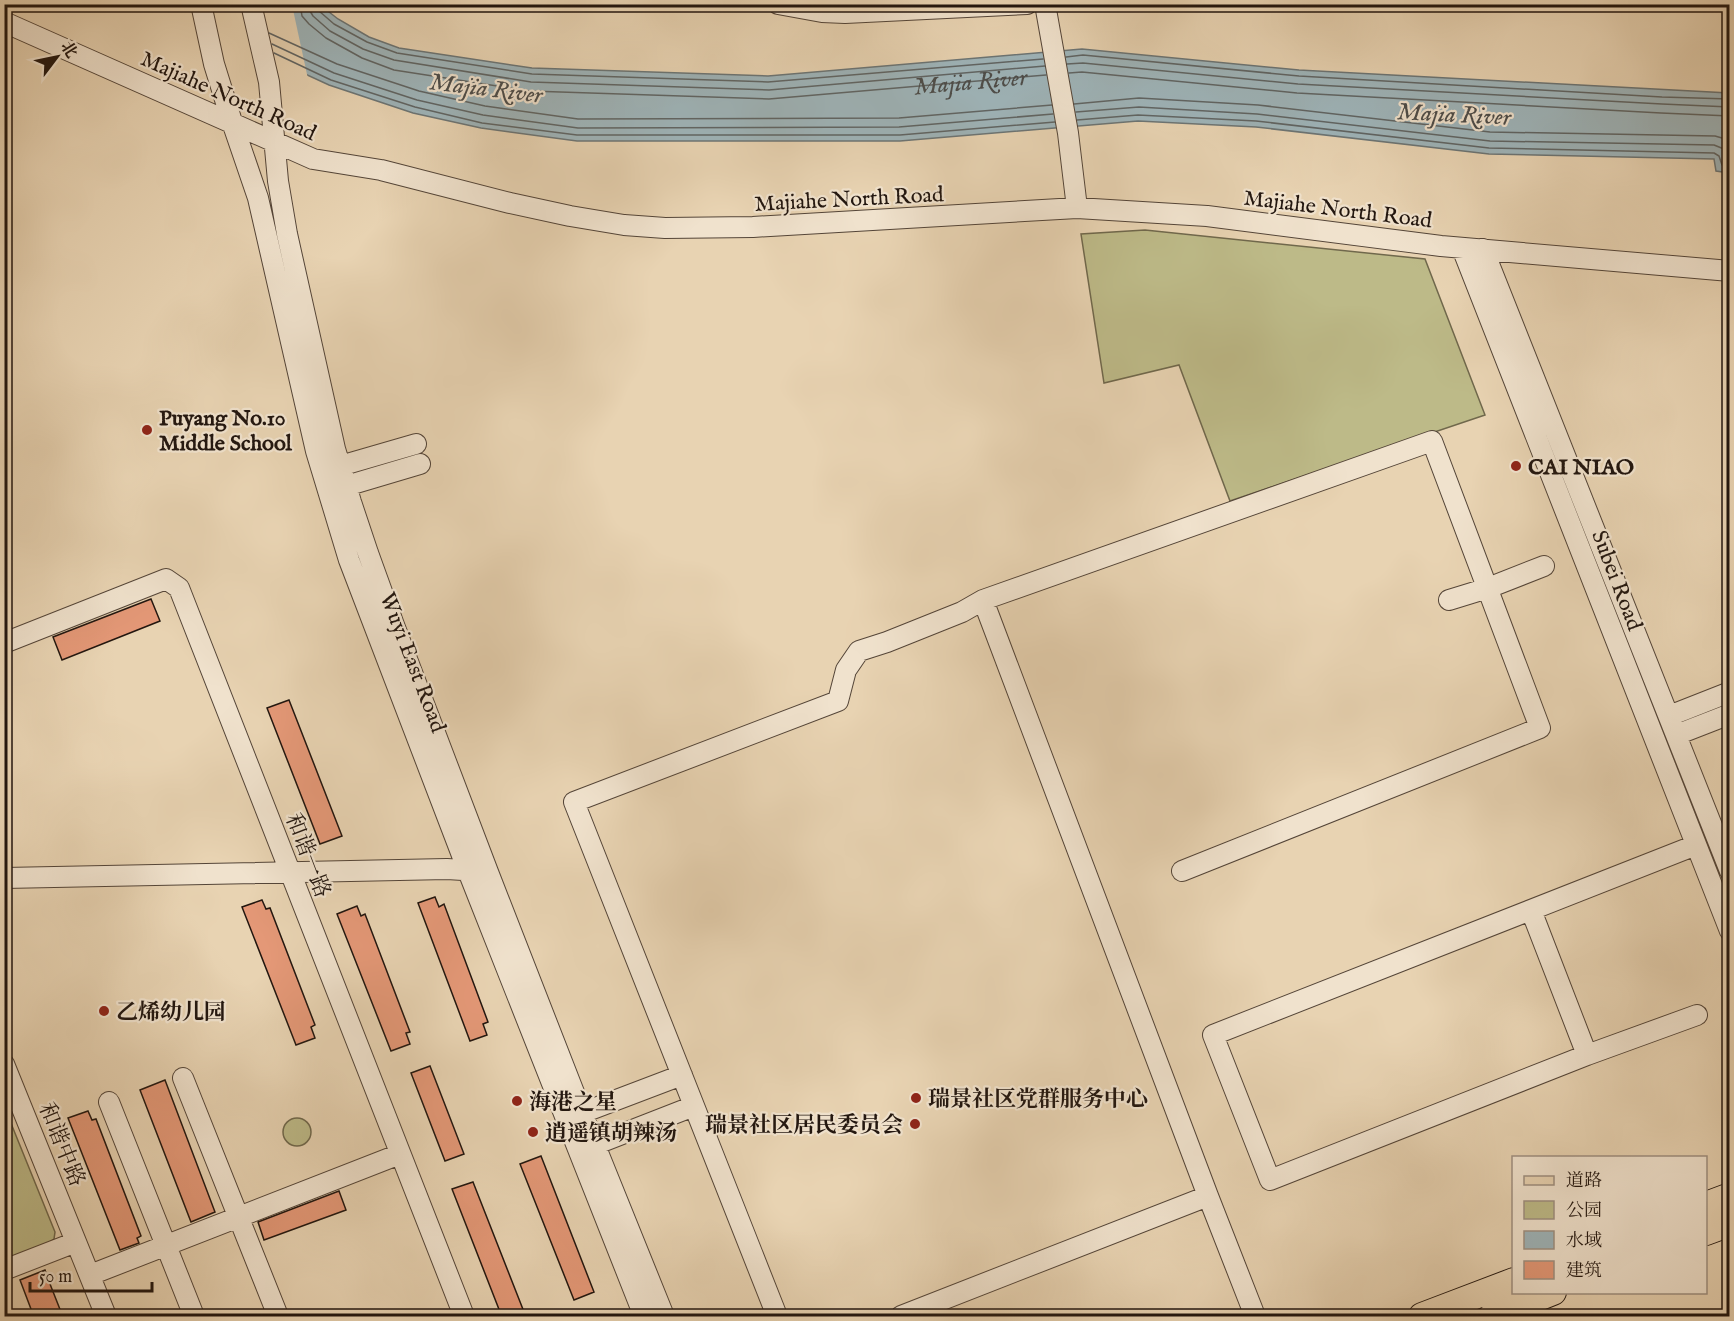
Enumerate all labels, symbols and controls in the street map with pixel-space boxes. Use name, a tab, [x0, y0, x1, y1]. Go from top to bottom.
north arrow	[27, 27, 87, 87]
text: 北	[55, 38, 81, 62]
street label: Majiahe North Road	[136, 46, 321, 148]
water label: Majia River	[912, 63, 1030, 103]
water label: Majia River	[428, 67, 546, 112]
water label: Majia River	[1396, 97, 1513, 134]
street label: Majiahe North Road	[754, 181, 945, 219]
street label: Majiahe North Road	[1242, 185, 1434, 235]
place label: Puyang No.10 Middle School	[159, 405, 293, 458]
marker: Puyang No.10 Middle School	[140, 423, 154, 437]
place label: CAI NIAO	[1528, 454, 1634, 482]
marker: CAI NIAO	[1509, 459, 1523, 473]
street label: Subei Road	[1584, 527, 1648, 635]
street label: Wuyi East Road	[373, 589, 452, 737]
street label: 和谐一路	[278, 810, 336, 902]
place label: 乙烯幼儿园	[116, 999, 226, 1027]
marker: 乙烯幼儿园	[97, 1004, 111, 1018]
place label: 瑞景社区党群服务中心	[928, 1086, 1148, 1114]
place label: 海港之星	[529, 1089, 617, 1117]
marker: 瑞景社区党群服务中心	[909, 1091, 923, 1105]
marker: 海港之星	[510, 1094, 524, 1108]
street label: 和谐中路	[32, 1099, 91, 1191]
place label: 瑞景社区居民委员会	[705, 1112, 903, 1140]
marker: 瑞景社区居民委员会	[908, 1117, 922, 1131]
place label: 逍遥镇胡辣汤	[545, 1120, 677, 1148]
marker: 逍遥镇胡辣汤	[526, 1125, 540, 1139]
legend	[1512, 1156, 1707, 1294]
text: 道路	[1566, 1170, 1602, 1193]
text: 公园	[1566, 1200, 1602, 1223]
text: 水域	[1566, 1230, 1602, 1253]
scale bar	[30, 1255, 152, 1293]
text: 建筑	[1566, 1260, 1602, 1283]
text: 50 m	[39, 1266, 72, 1289]

